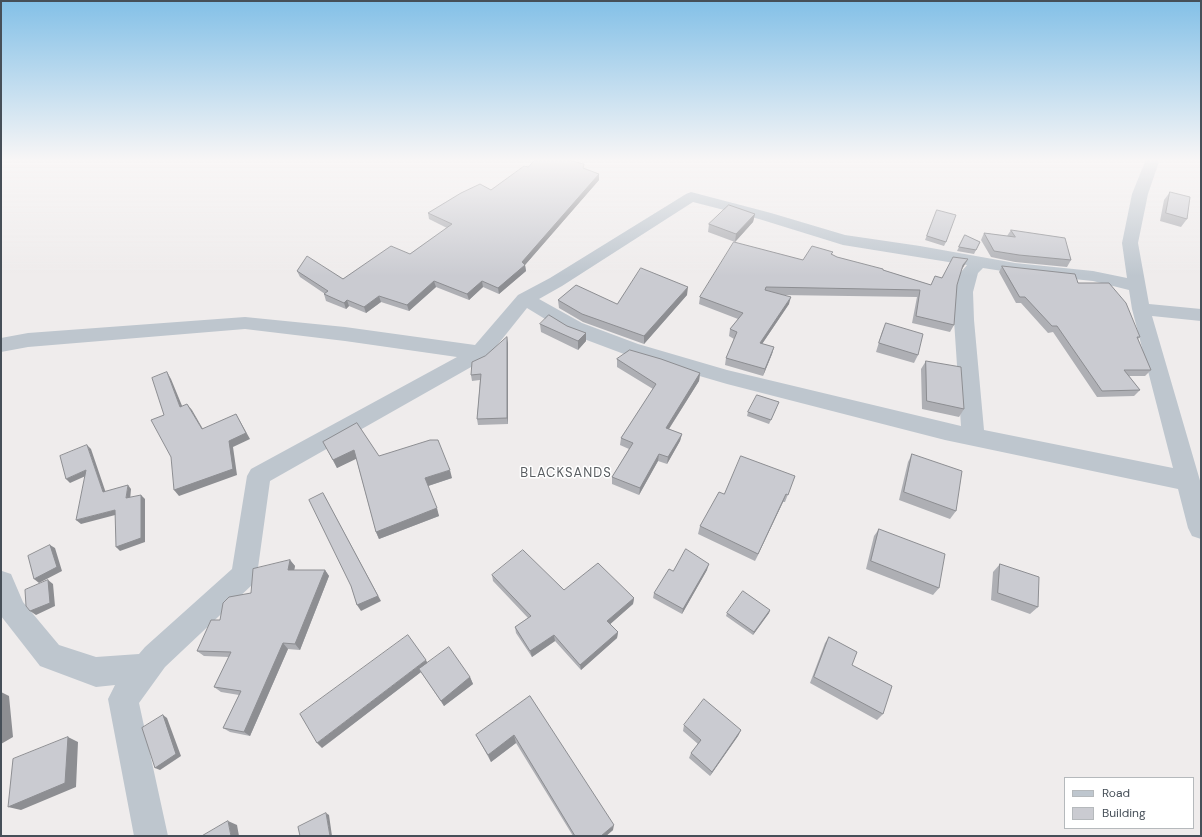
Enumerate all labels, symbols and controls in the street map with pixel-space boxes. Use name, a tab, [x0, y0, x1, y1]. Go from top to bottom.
district label: BLACKSANDS	[520, 466, 612, 482]
legend	[1064, 777, 1194, 829]
text: Road	[1102, 785, 1130, 801]
text: Building	[1102, 805, 1146, 821]

